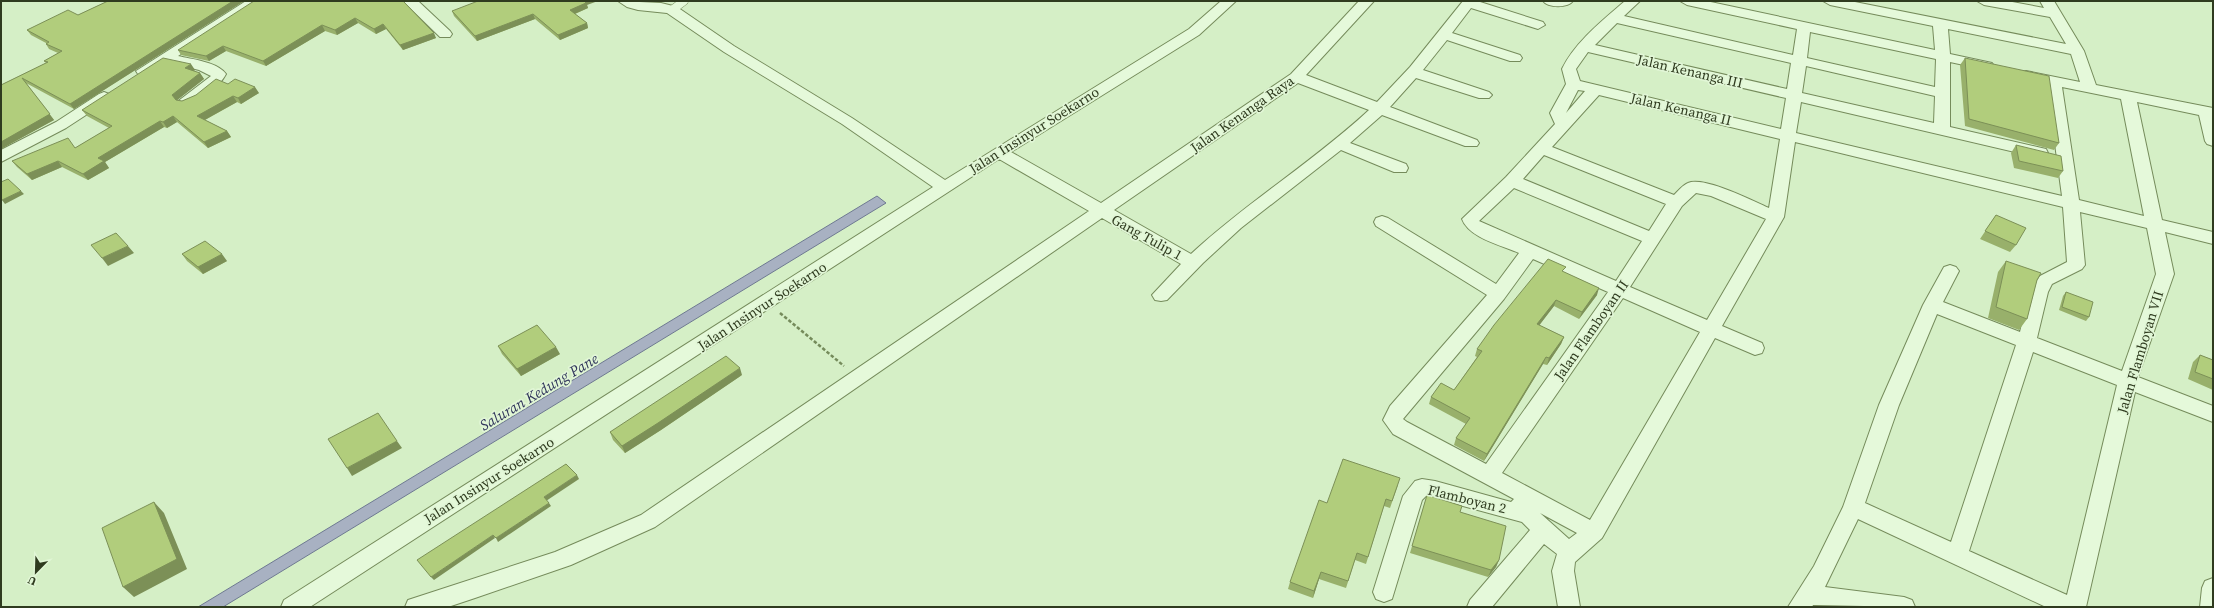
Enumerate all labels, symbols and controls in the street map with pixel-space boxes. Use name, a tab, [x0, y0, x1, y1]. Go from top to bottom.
street label: Jalan Kenanga III	[1634, 49, 1745, 93]
street label: Jalan Kenanga Raya	[1185, 70, 1299, 158]
street label: Jalan Insinyur Soekarno	[964, 82, 1103, 179]
street label: Jalan Kenanga II	[1628, 87, 1733, 130]
street label: Gang Tulip 1	[1108, 209, 1186, 265]
street label: Jalan Insinyur Soekarno	[693, 257, 831, 356]
street label: Jalan Flamboyan II	[1548, 276, 1633, 385]
street label: Jalan Flamboyan VII	[2112, 288, 2168, 417]
water label: Saluran Kedung Pane	[476, 348, 602, 435]
street label: Jalan Insinyur Soekarno	[419, 432, 558, 529]
street label: Flamboyan 2	[1426, 480, 1508, 518]
north arrow	[16, 552, 56, 592]
text: U	[26, 572, 39, 589]

